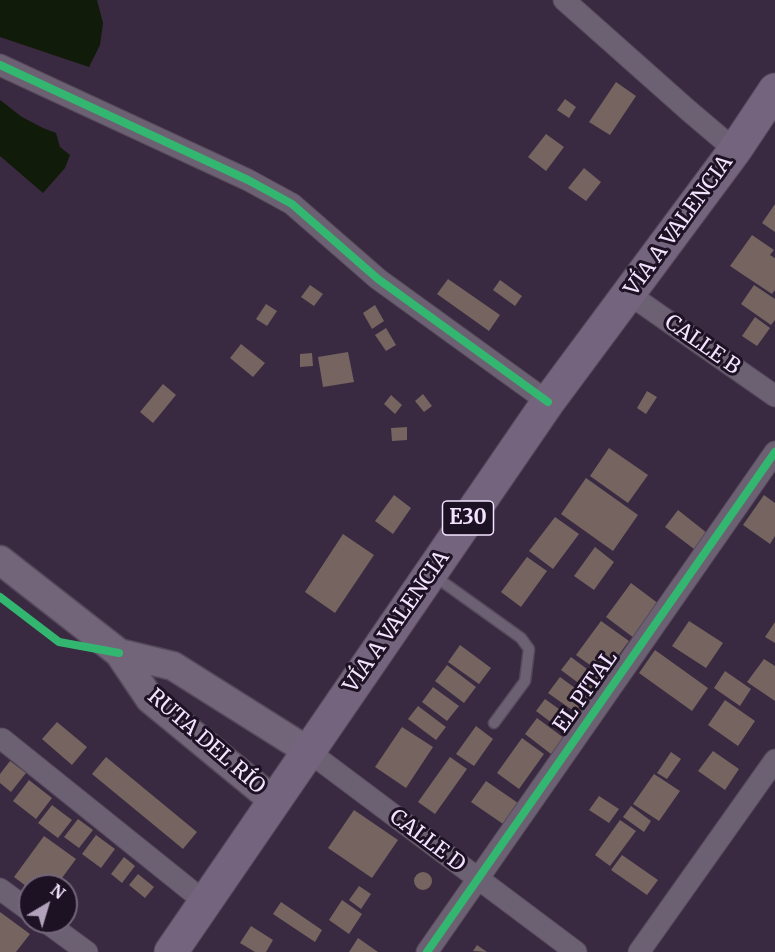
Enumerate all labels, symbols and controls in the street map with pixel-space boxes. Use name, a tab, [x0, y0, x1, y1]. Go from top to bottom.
street label: VÍA A VALENCIA	[620, 151, 738, 301]
street label: CALLE B	[659, 310, 745, 380]
road number: E30	[442, 501, 494, 535]
street label: VÍA A VALENCIA	[339, 546, 455, 698]
street label: EL PITAL	[549, 646, 623, 738]
street label: RUTA DEL RÍO	[142, 684, 270, 800]
street label: CALLE D	[384, 804, 470, 878]
north arrow	[18, 874, 78, 934]
text: N	[47, 880, 69, 903]

